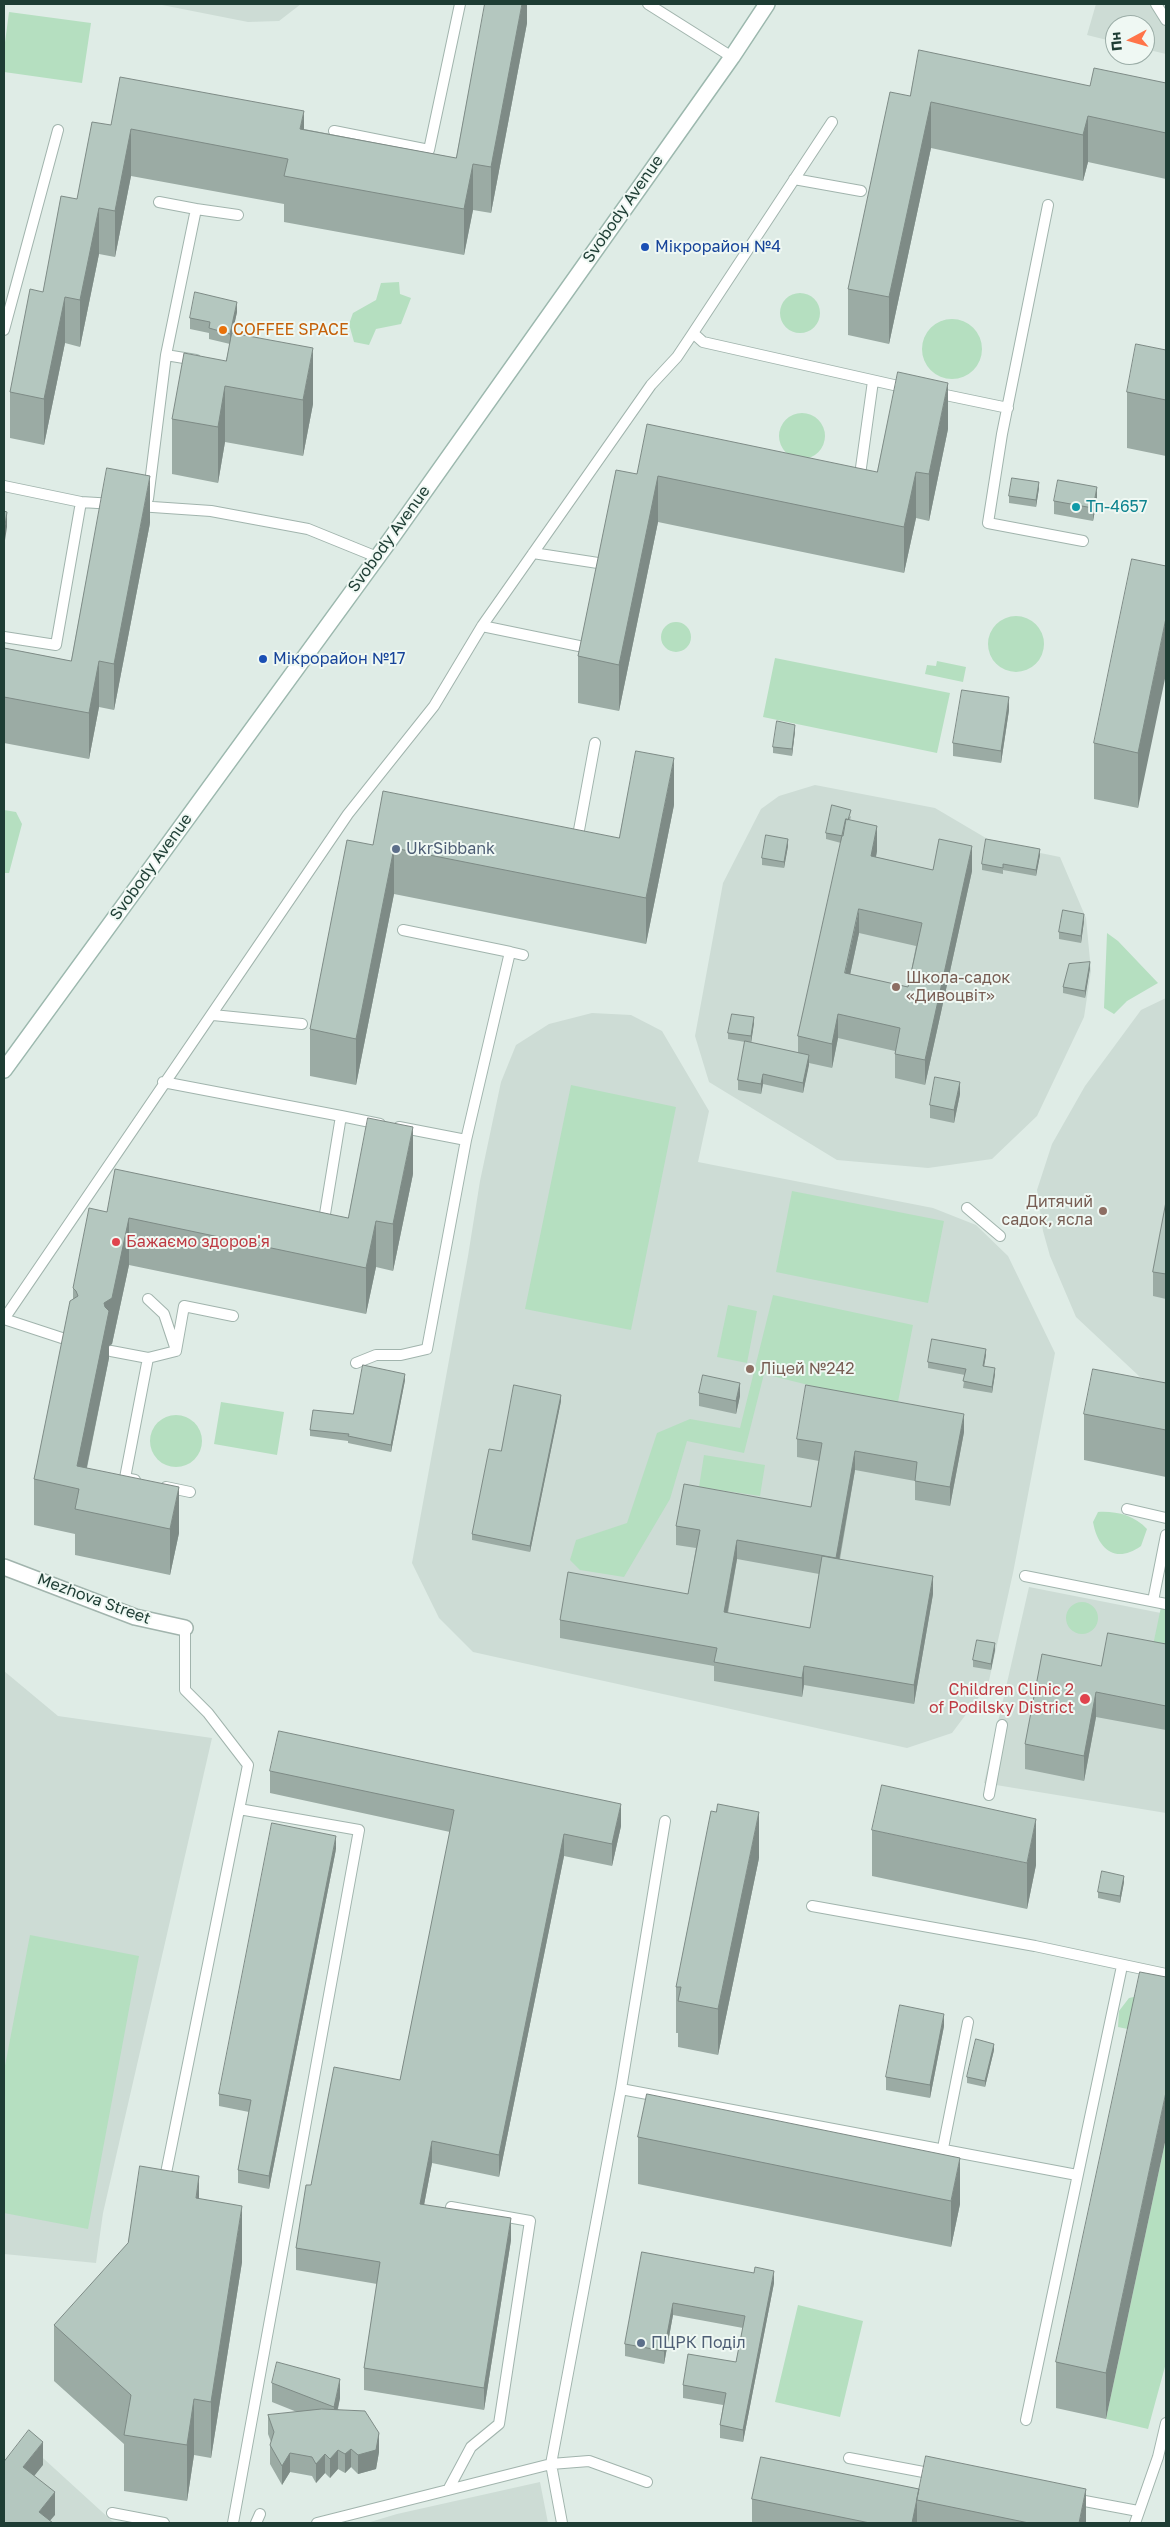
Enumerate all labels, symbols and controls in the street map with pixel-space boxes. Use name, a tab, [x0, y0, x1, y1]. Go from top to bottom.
north arrow	[1105, 15, 1155, 65]
text: Пн	[1106, 31, 1125, 52]
street label: Svobody Avenue	[579, 151, 667, 267]
place label: Мікрорайон №4	[655, 237, 781, 257]
marker: Мікрорайон №4	[639, 241, 651, 253]
place label: COFFEE SPACE	[233, 320, 349, 340]
marker: COFFEE SPACE	[217, 324, 229, 336]
street label: Svobody Avenue	[344, 482, 434, 596]
place label: Тп-4657	[1086, 497, 1147, 517]
marker: Тп-4657	[1070, 501, 1082, 513]
place label: Мікрорайон №17	[273, 649, 405, 669]
marker: Мікрорайон №17	[257, 653, 269, 665]
street label: Svobody Avenue	[106, 810, 196, 924]
place label: UkrSibbank	[406, 839, 495, 859]
marker: UkrSibbank	[390, 843, 402, 855]
place label: Школа-садок «Дивоцвіт»	[906, 968, 1011, 1006]
marker: Школа-садок «Дивоцвіт»	[890, 981, 902, 993]
place label: Дитячий садок, ясла	[1002, 1192, 1093, 1230]
marker: Дитячий садок, ясла	[1097, 1205, 1109, 1217]
place label: Бажаємо здоров'я	[126, 1232, 270, 1252]
marker: Бажаємо здоров'я	[110, 1236, 122, 1248]
place label: Ліцей №242	[760, 1359, 855, 1379]
marker: Ліцей №242	[744, 1363, 756, 1375]
street label: Mezhova Street	[35, 1570, 153, 1628]
place label: Children Clinic 2 of Podilsky District	[929, 1680, 1074, 1718]
marker: Children Clinic 2 of Podilsky District	[1078, 1692, 1092, 1706]
place label: ПЦРК Поділ	[651, 2333, 746, 2353]
marker: ПЦРК Поділ	[635, 2337, 647, 2349]

